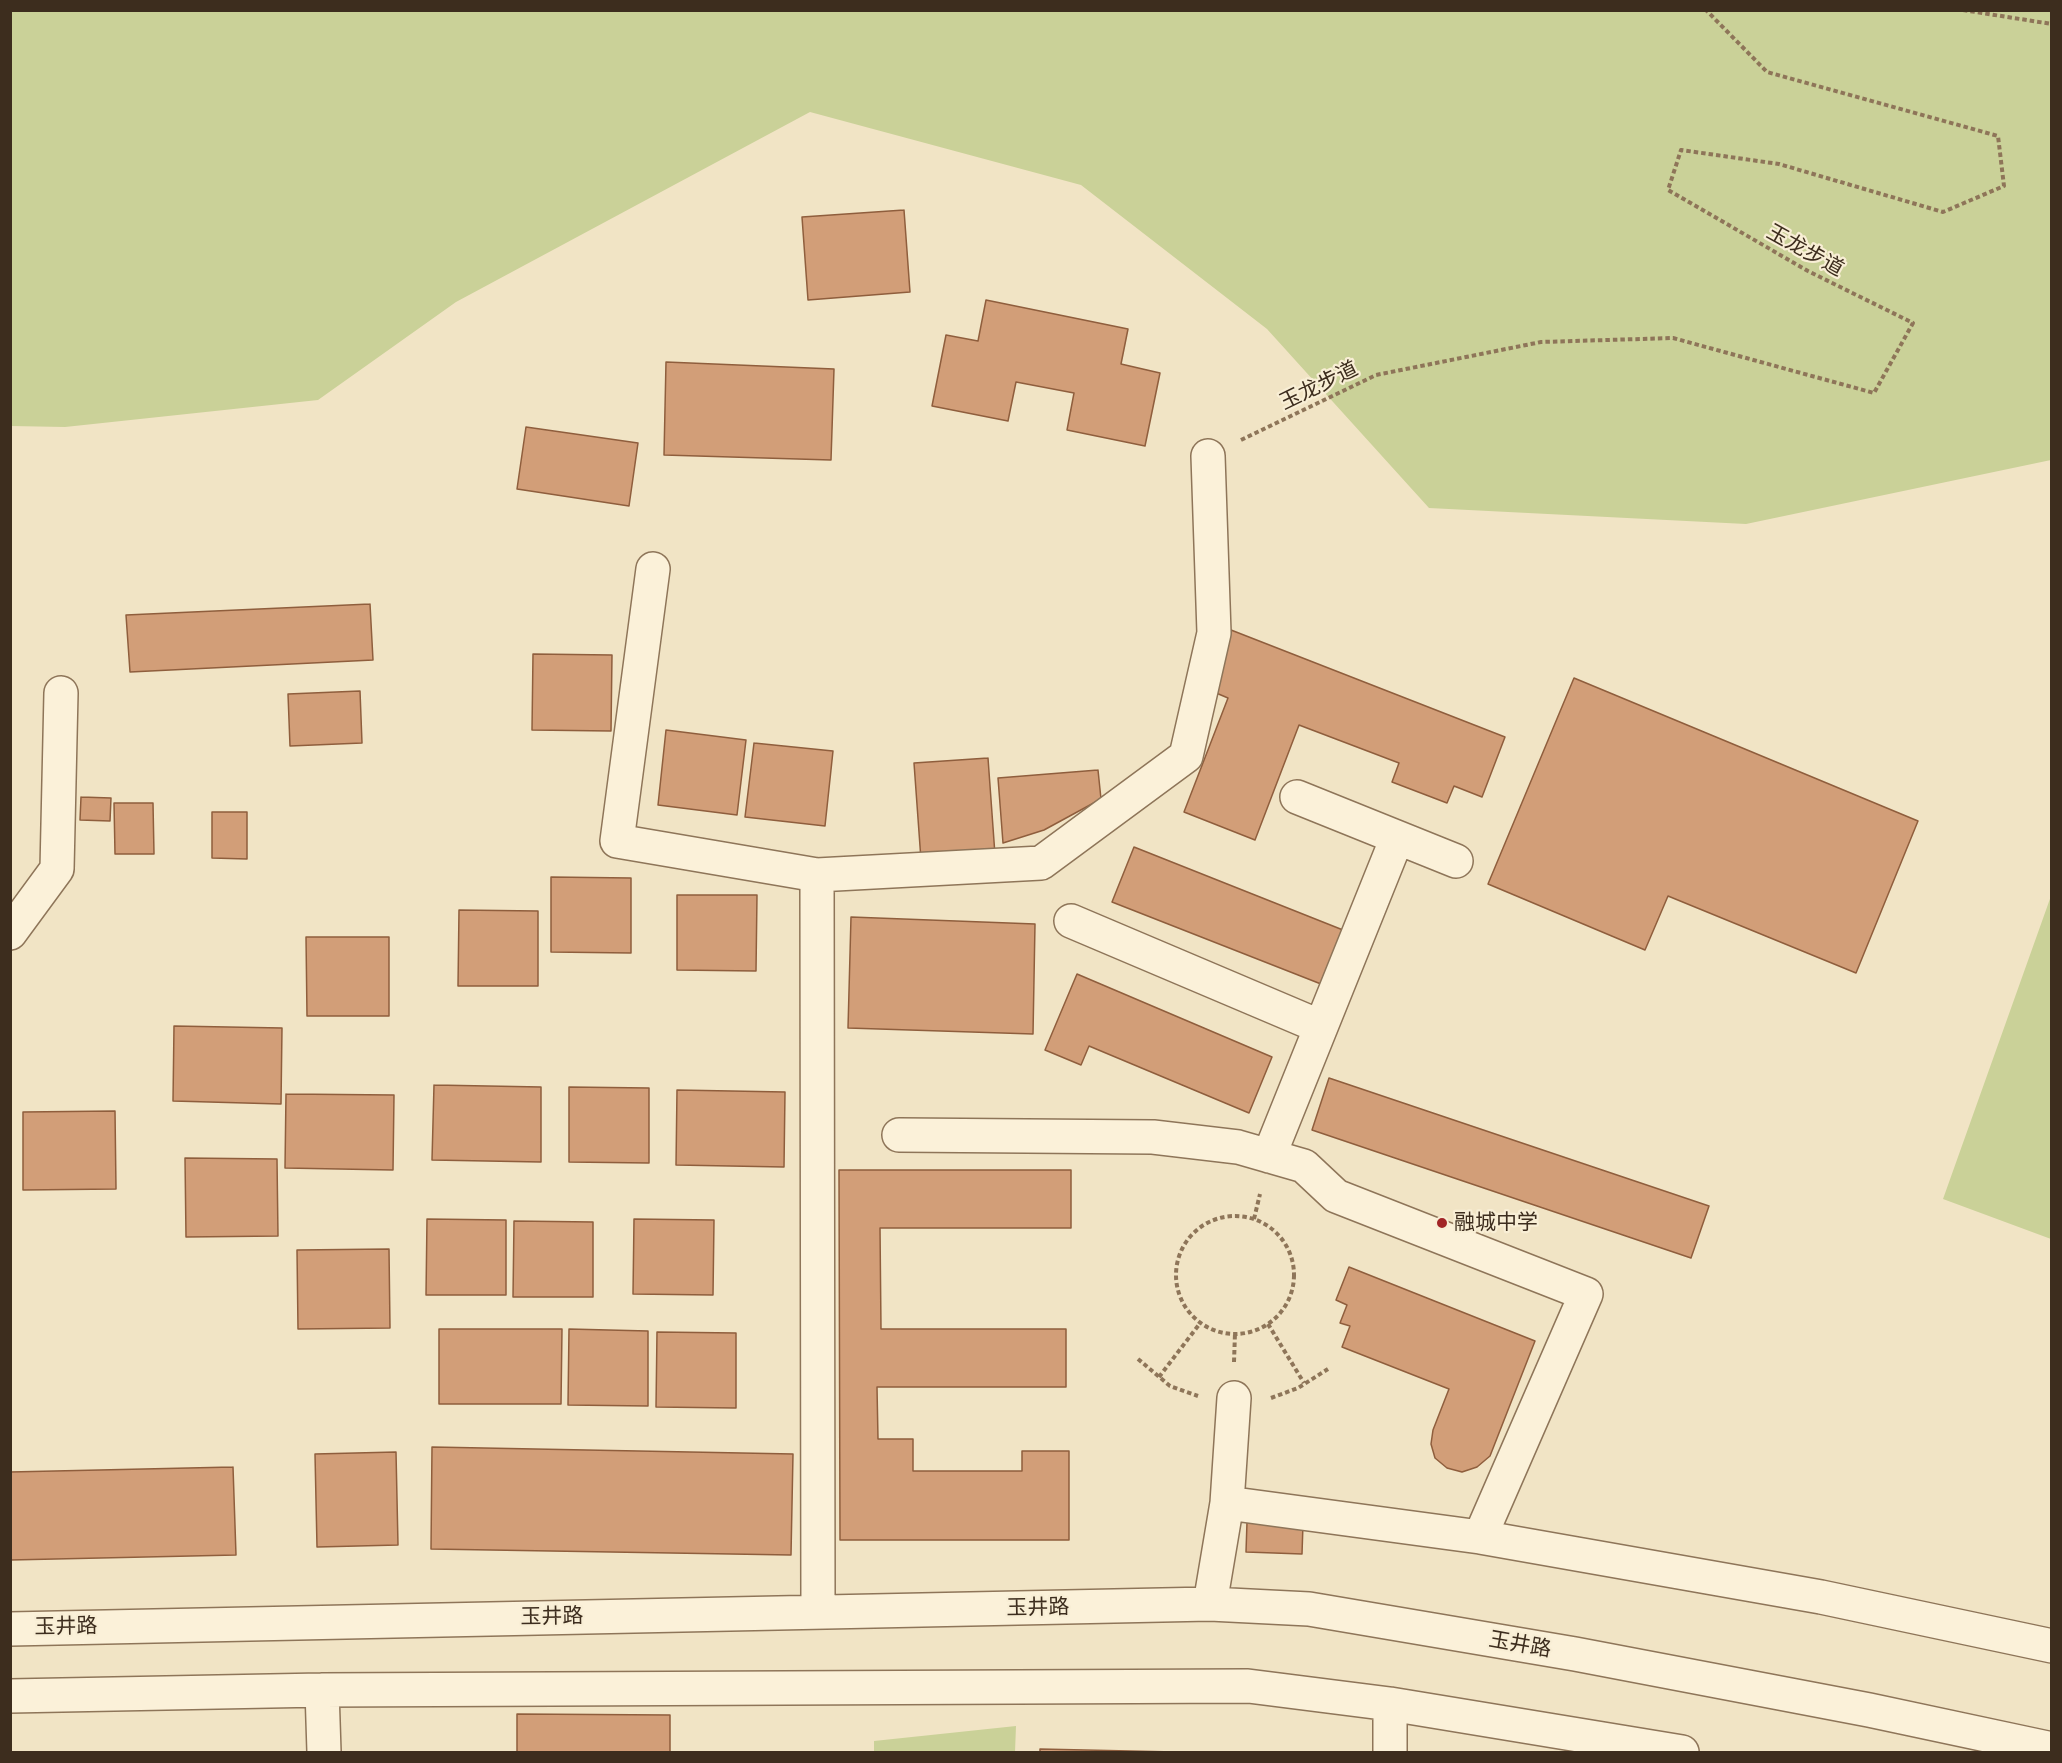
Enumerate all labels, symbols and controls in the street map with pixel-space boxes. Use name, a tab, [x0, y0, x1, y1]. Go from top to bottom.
street label: 玉龙步道	[1762, 220, 1848, 282]
street label: 玉龙步道	[1276, 356, 1362, 416]
place label: 融城中学	[1454, 1210, 1538, 1236]
marker: 融城中学	[1435, 1216, 1449, 1230]
street label: 玉井路	[1006, 1595, 1070, 1621]
street label: 玉井路	[520, 1604, 584, 1630]
street label: 玉井路	[34, 1614, 98, 1640]
street label: 玉井路	[1487, 1627, 1553, 1663]

